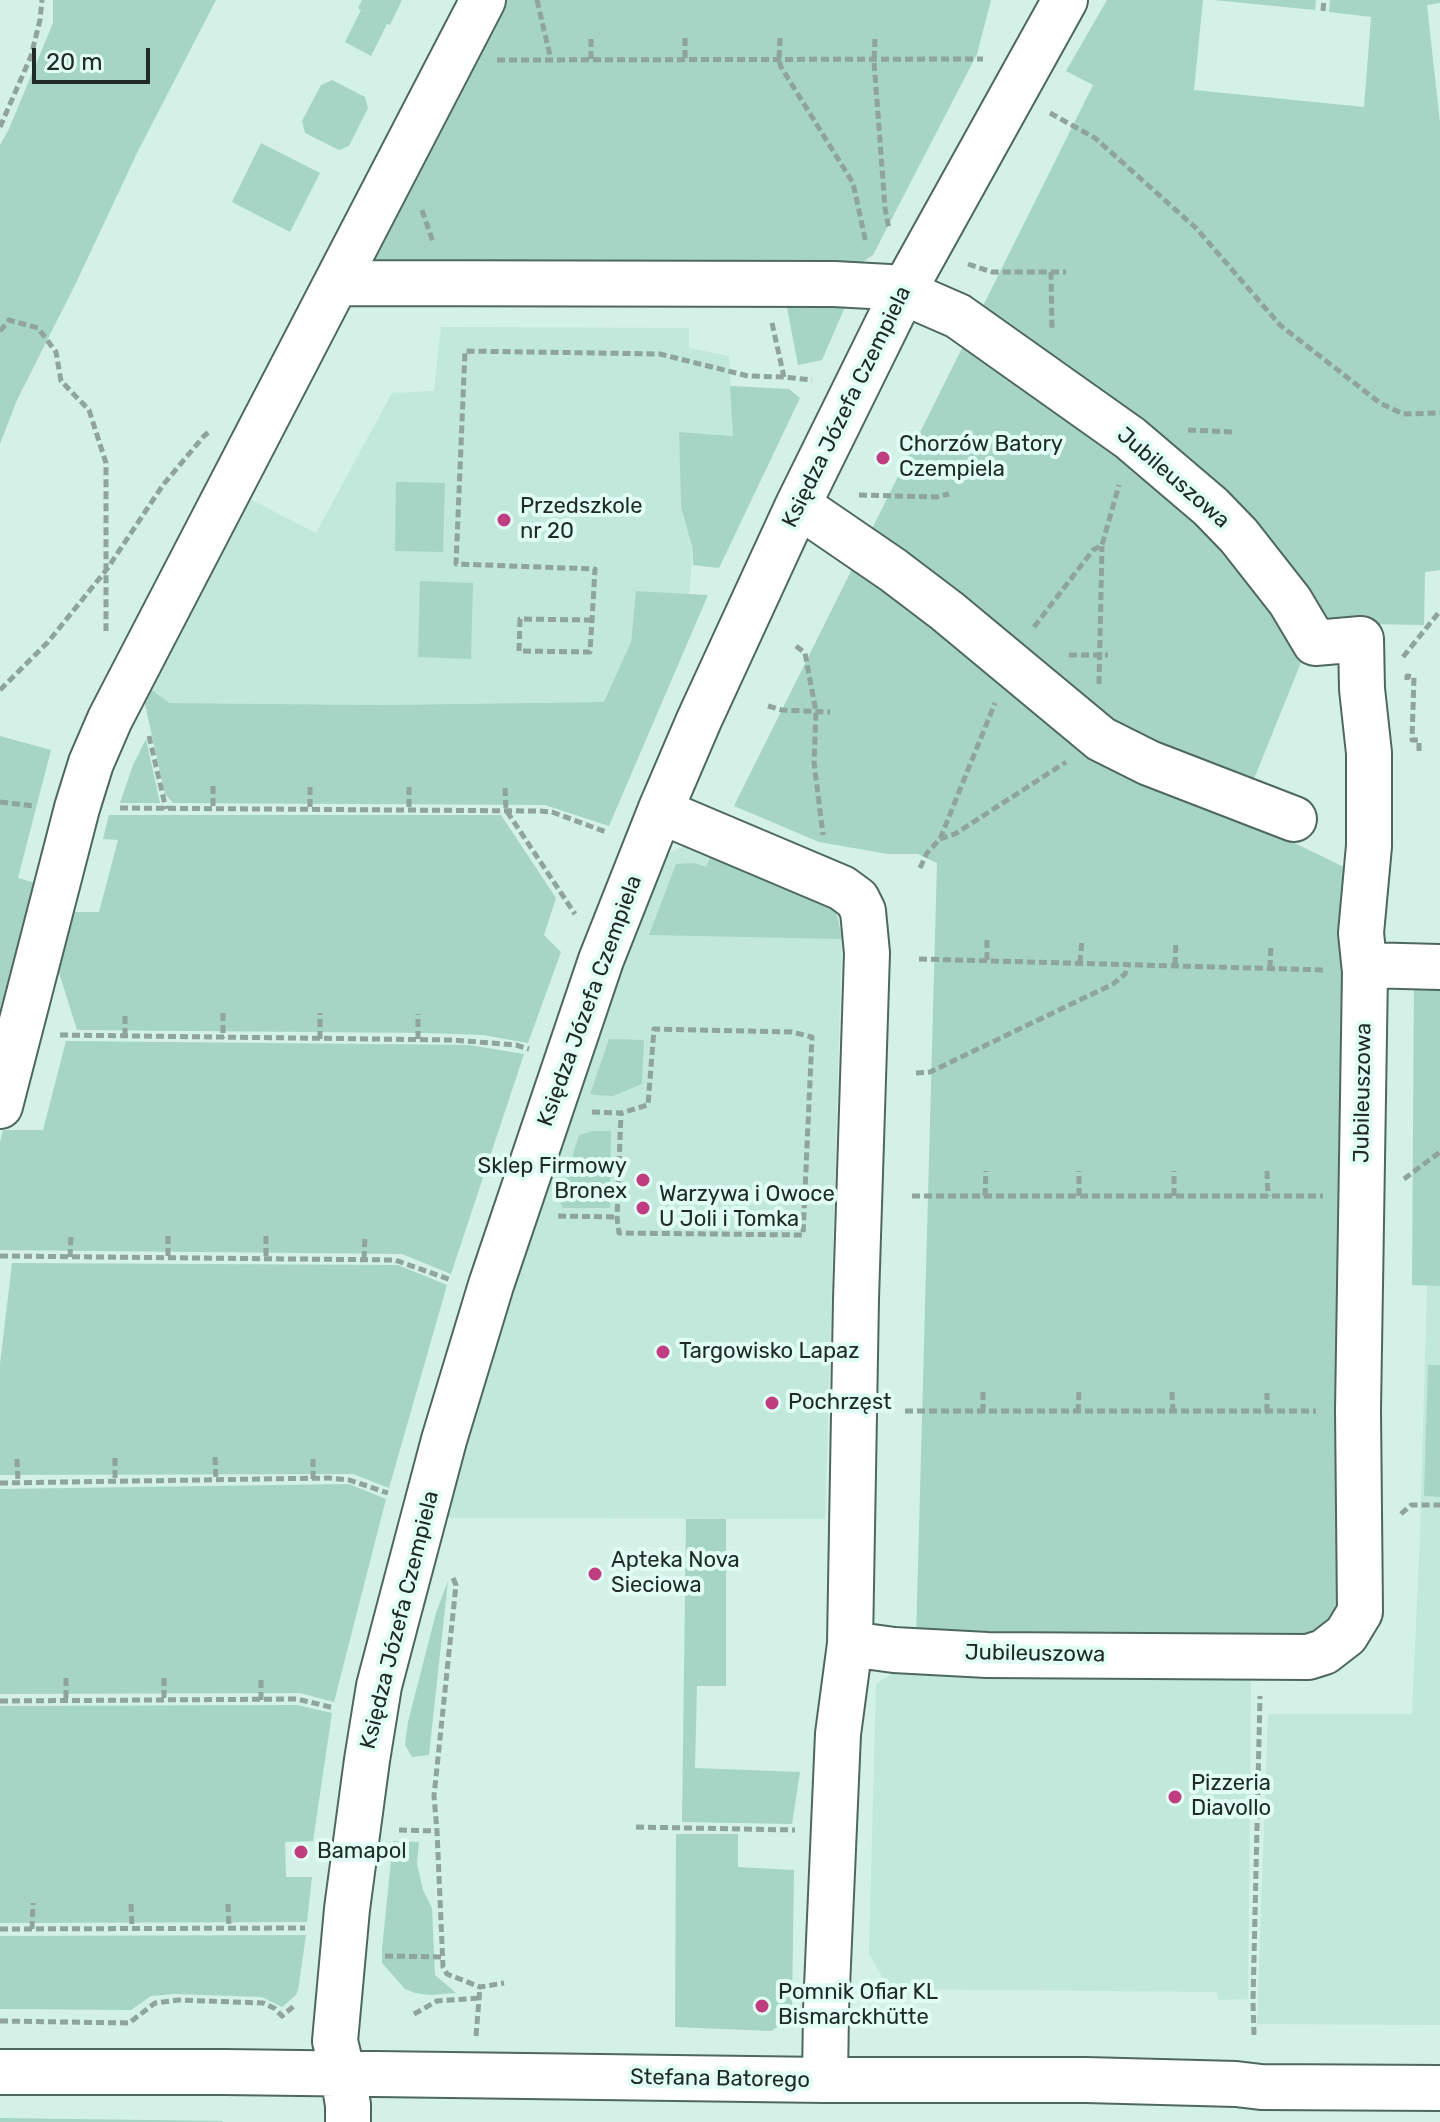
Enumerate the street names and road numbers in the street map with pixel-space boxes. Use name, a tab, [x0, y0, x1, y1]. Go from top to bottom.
street label: Księdza Józefa Czempiela	[777, 282, 917, 532]
street label: Jubileuszowa	[1111, 422, 1235, 534]
street label: Księdza Józefa Czempiela	[532, 872, 648, 1130]
street label: Jubileuszowa	[1349, 1023, 1377, 1163]
street label: Księdza Józefa Czempiela	[355, 1488, 445, 1752]
street label: Jubileuszowa	[965, 1640, 1105, 1668]
street label: Stefana Batorego	[630, 2064, 810, 2094]

